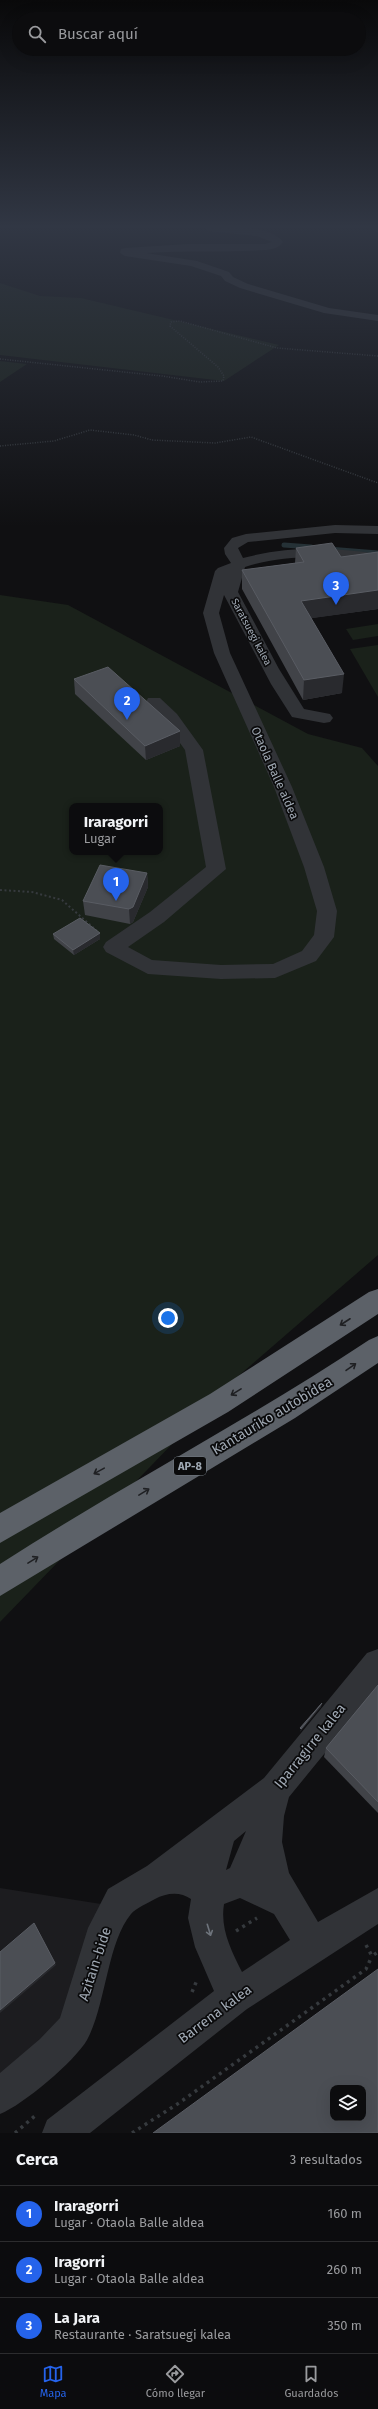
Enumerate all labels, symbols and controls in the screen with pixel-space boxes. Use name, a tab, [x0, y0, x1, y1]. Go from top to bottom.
search box	[12, 12, 366, 56]
icon: search	[26, 23, 48, 45]
text: Buscar aquí	[58, 25, 138, 43]
pin: 3	[323, 572, 349, 605]
street label: Saratsuegi kalea	[228, 596, 274, 668]
pin: 2	[114, 687, 140, 720]
street label: Otaola Balle aldea	[248, 725, 302, 821]
popup	[69, 803, 163, 855]
text: Iraragorri	[84, 813, 148, 831]
text: Lugar	[84, 831, 116, 846]
pin: 1	[103, 868, 129, 901]
your location	[158, 1308, 178, 1328]
one-way arrow	[340, 1318, 351, 1326]
one-way arrow	[345, 1363, 356, 1371]
street label: Kantauriko autobidea	[209, 1373, 335, 1459]
one-way arrow	[231, 1388, 242, 1396]
road number: AP-8	[174, 1457, 206, 1475]
one-way arrow	[93, 1467, 105, 1475]
one-way arrow	[138, 1488, 150, 1496]
one-way arrow	[27, 1555, 39, 1563]
street label: Iparragirre kalea	[271, 1700, 349, 1792]
one-way arrow	[205, 1924, 213, 1936]
street label: Azitain-bide	[75, 1925, 115, 2003]
street label: Barrena kalea	[175, 1981, 255, 2047]
map controls	[330, 2085, 366, 2121]
button: layers	[330, 2085, 366, 2121]
text: Cerca	[16, 2149, 58, 2170]
text: 3 resultados	[290, 2152, 362, 2167]
text: Iraragorri	[54, 2197, 119, 2215]
text: 1	[26, 2206, 32, 2221]
text: 160 m	[328, 2206, 362, 2221]
text: Lugar · Otaola Balle aldea	[54, 2215, 204, 2230]
text: Iragorri	[54, 2253, 105, 2271]
text: 2	[26, 2262, 32, 2277]
text: 260 m	[327, 2262, 362, 2277]
text: Lugar · Otaola Balle aldea	[54, 2271, 204, 2286]
text: La Jara	[54, 2309, 100, 2327]
text: 3	[26, 2318, 32, 2333]
text: 350 m	[327, 2318, 362, 2333]
text: Restaurante · Saratsuegi kalea	[54, 2327, 231, 2342]
tab: Mapa	[40, 2363, 67, 2400]
tab: Cómo llegar	[146, 2363, 205, 2400]
tab: Guardados	[284, 2363, 338, 2400]

